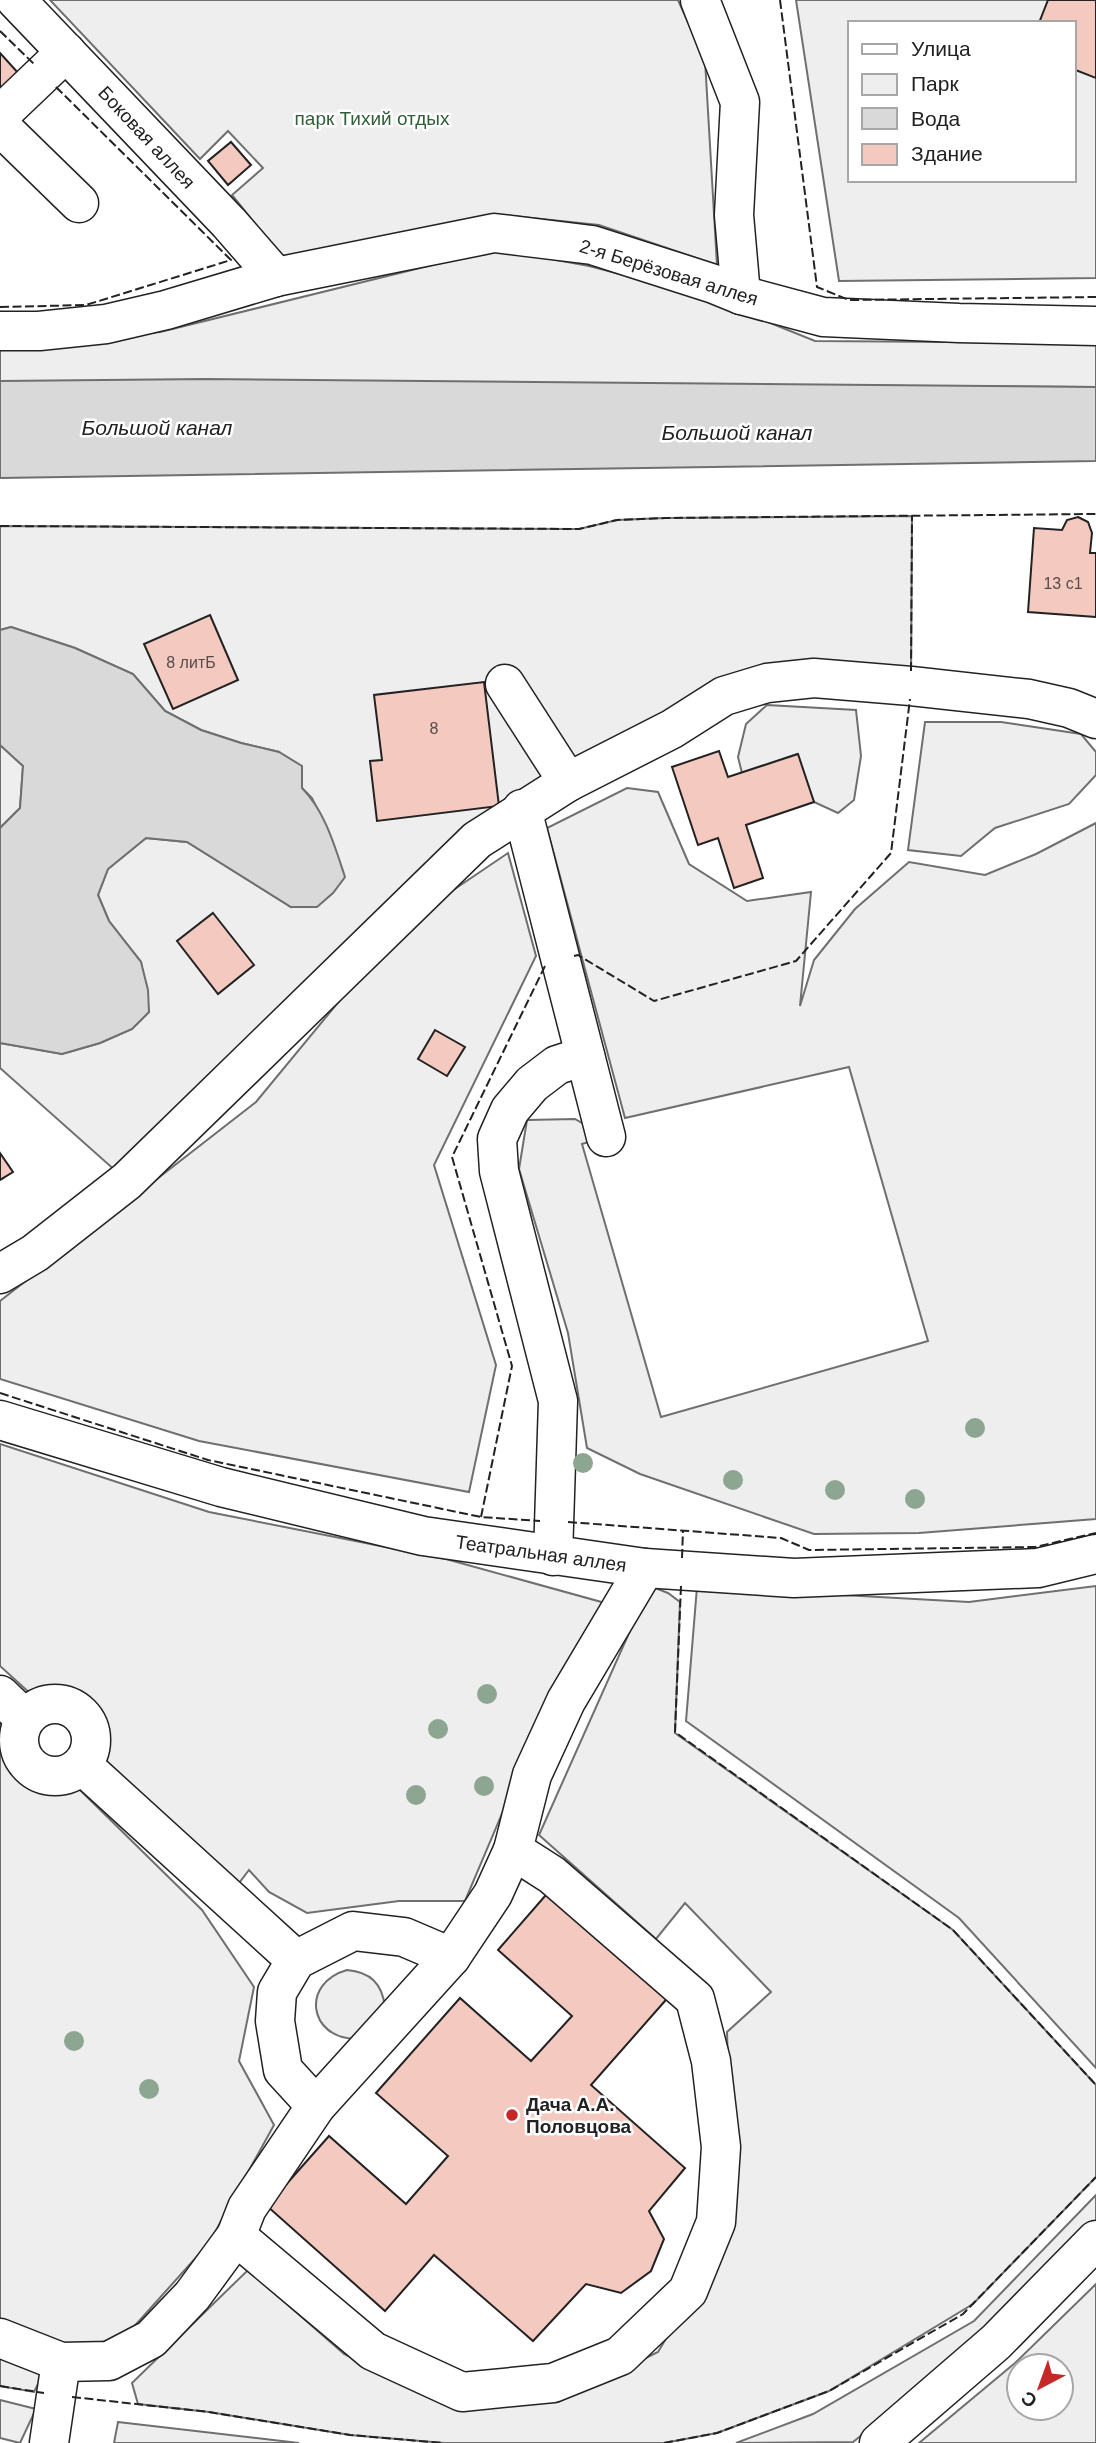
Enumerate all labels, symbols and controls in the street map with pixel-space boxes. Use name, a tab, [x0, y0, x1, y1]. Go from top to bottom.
legend	[848, 21, 1075, 182]
text: Улица	[911, 37, 971, 60]
text: Парк	[911, 72, 959, 95]
street label: Боковая аллея	[94, 82, 199, 193]
text: Вода	[911, 107, 960, 130]
park label: парк Тихий отдых	[295, 108, 450, 129]
text: Здание	[911, 142, 983, 165]
street label: 2-я Берёзовая аллея	[577, 235, 761, 310]
water label: Большой канал	[82, 416, 233, 439]
water label: Большой канал	[662, 421, 813, 444]
house number: 13 с1	[1043, 575, 1083, 592]
house number: 8 литБ	[166, 654, 216, 671]
house number: 8	[430, 720, 439, 737]
street label: Театральная аллея	[454, 1531, 628, 1576]
place label: Дача А.А. Половцова	[526, 2094, 632, 2137]
marker: Дача А.А. Половцова	[504, 2107, 520, 2123]
north arrow	[1005, 2352, 1075, 2422]
text: С	[1017, 2387, 1041, 2412]

